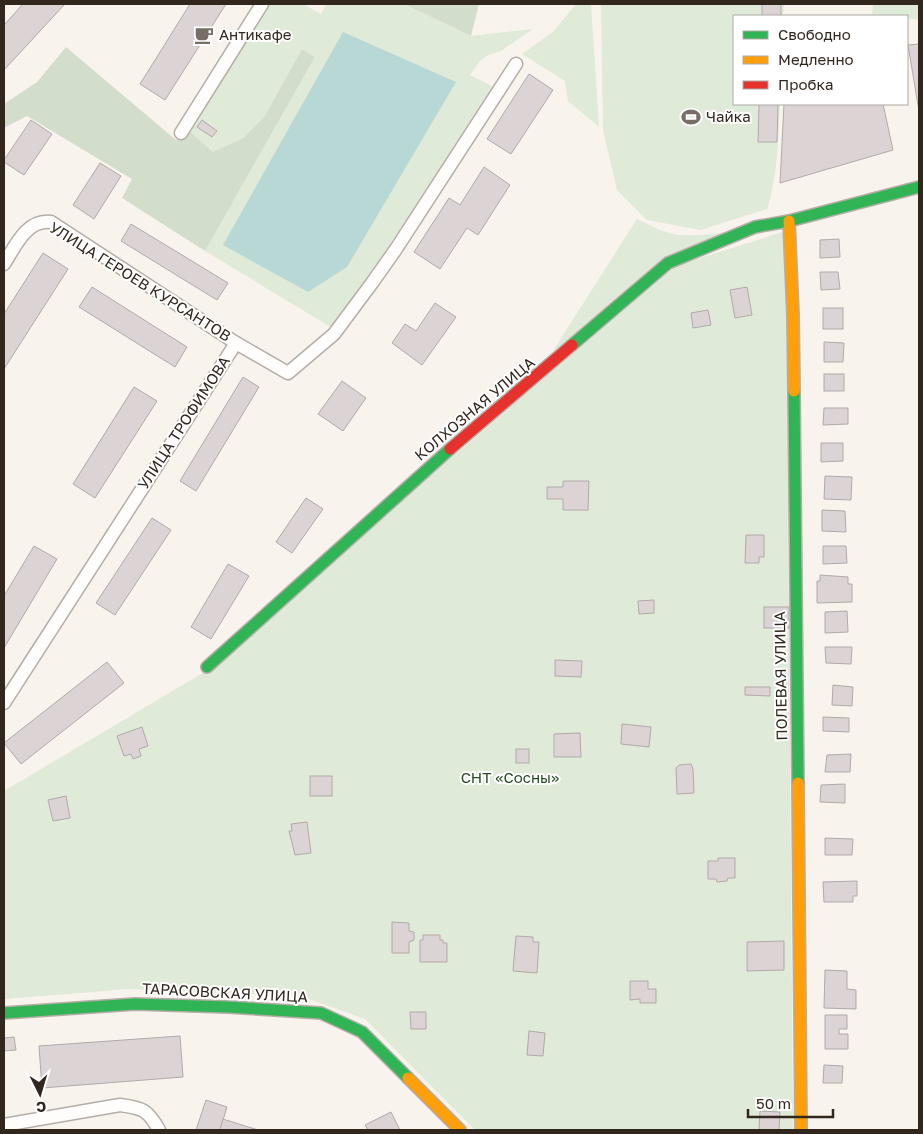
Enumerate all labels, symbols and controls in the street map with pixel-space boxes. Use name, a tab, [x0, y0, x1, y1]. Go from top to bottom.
legend	[733, 15, 908, 105]
cafe icon: Антикафе	[193, 24, 215, 46]
place label: Антикафе	[219, 25, 292, 43]
text: Свободно	[778, 25, 851, 43]
text: Медленно	[778, 50, 854, 68]
text: Пробка	[778, 75, 833, 93]
sports icon: Чайка	[680, 106, 702, 128]
place label: Чайка	[706, 107, 751, 125]
street label: УЛИЦА ГЕРОЕВ КУРСАНТОВ	[47, 218, 235, 345]
street label: УЛИЦА ТРОФИМОВА	[133, 352, 233, 492]
street label: КОЛХОЗНАЯ УЛИЦА	[411, 353, 538, 464]
street label: ПОЛЕВАЯ УЛИЦА	[770, 611, 790, 741]
park label: СНТ «Сосны»	[461, 768, 559, 786]
street label: ТАРАСОВСКАЯ УЛИЦА	[142, 979, 308, 1005]
north arrow	[15, 1069, 65, 1119]
scale bar	[748, 1086, 833, 1118]
text: 50 m	[756, 1094, 791, 1112]
text: С	[35, 1099, 47, 1116]

